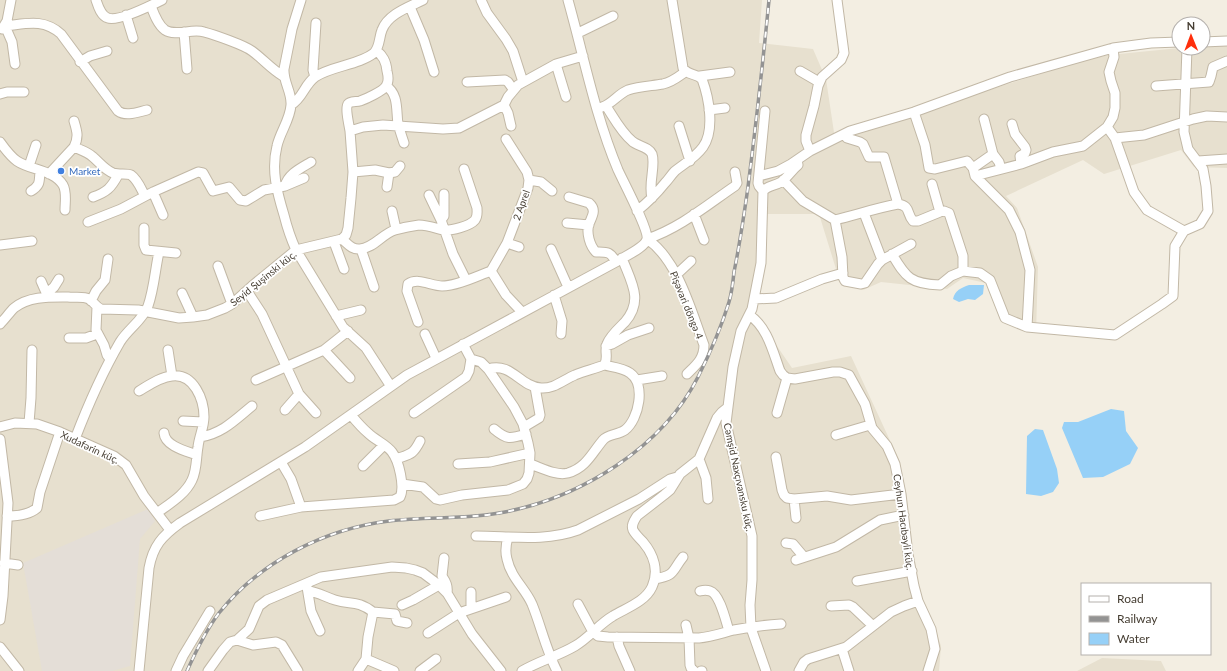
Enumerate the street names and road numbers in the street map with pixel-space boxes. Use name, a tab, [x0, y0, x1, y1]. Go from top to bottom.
street label: 2 Aprel	[510, 188, 532, 222]
street label: Seyid Şuşinski küç.	[228, 248, 298, 308]
street label: Pişəvari döngə 4	[668, 269, 706, 341]
street label: Cəmşid Naxçıvansku küç.	[722, 422, 756, 532]
street label: Xudafərin küç.	[59, 428, 121, 466]
street label: Ceyhun Hacıbəyli küç.	[891, 473, 917, 571]

